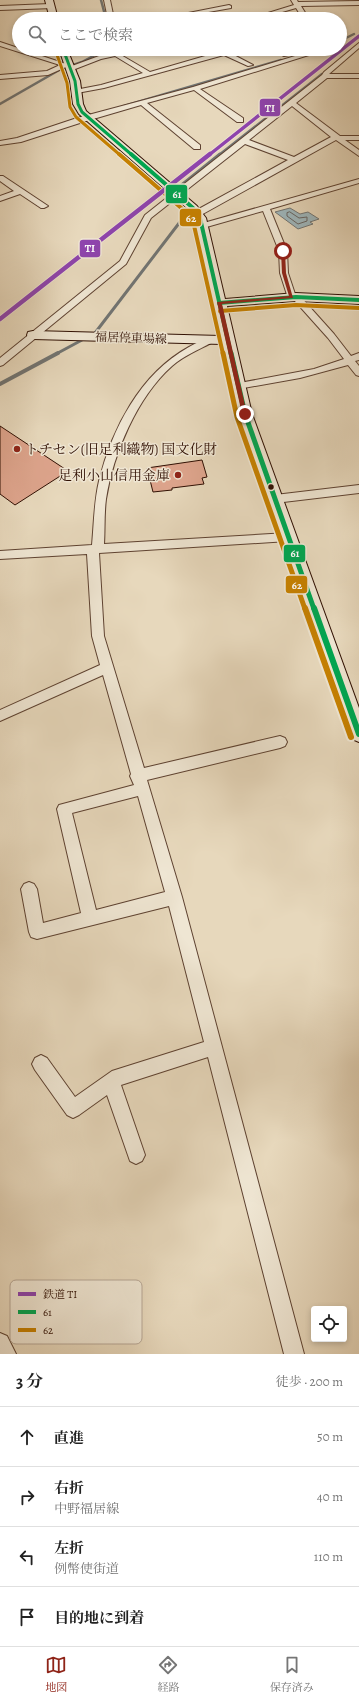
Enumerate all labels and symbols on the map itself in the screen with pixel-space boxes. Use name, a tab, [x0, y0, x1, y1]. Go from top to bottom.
line badge: TI	[259, 98, 281, 117]
text: TI	[265, 101, 275, 116]
line badge: 61	[165, 184, 188, 204]
text: 61	[172, 187, 182, 202]
line badge: 62	[179, 208, 202, 227]
text: 62	[186, 211, 197, 226]
line badge: TI	[79, 239, 101, 258]
text: TI	[85, 241, 95, 256]
route start	[274, 242, 292, 260]
street label: 福居停車場線	[95, 329, 167, 347]
route end	[236, 405, 254, 423]
place label: トチセン(旧足利織物) 国文化財	[25, 440, 217, 459]
marker: トチセン(旧足利織物) 国文化財	[12, 444, 22, 454]
place label: 足利小山信用金庫	[58, 466, 170, 485]
marker: 足利小山信用金庫	[173, 470, 183, 480]
unlabelled marker	[266, 482, 276, 492]
line badge: 61	[283, 544, 306, 563]
text: 61	[290, 546, 300, 561]
line badge: 62	[285, 575, 308, 594]
text: 62	[292, 578, 303, 593]
legend	[10, 1280, 142, 1344]
text: 鉄道 TI	[43, 1287, 77, 1302]
text: 61	[43, 1305, 52, 1320]
text: 62	[43, 1323, 53, 1338]

